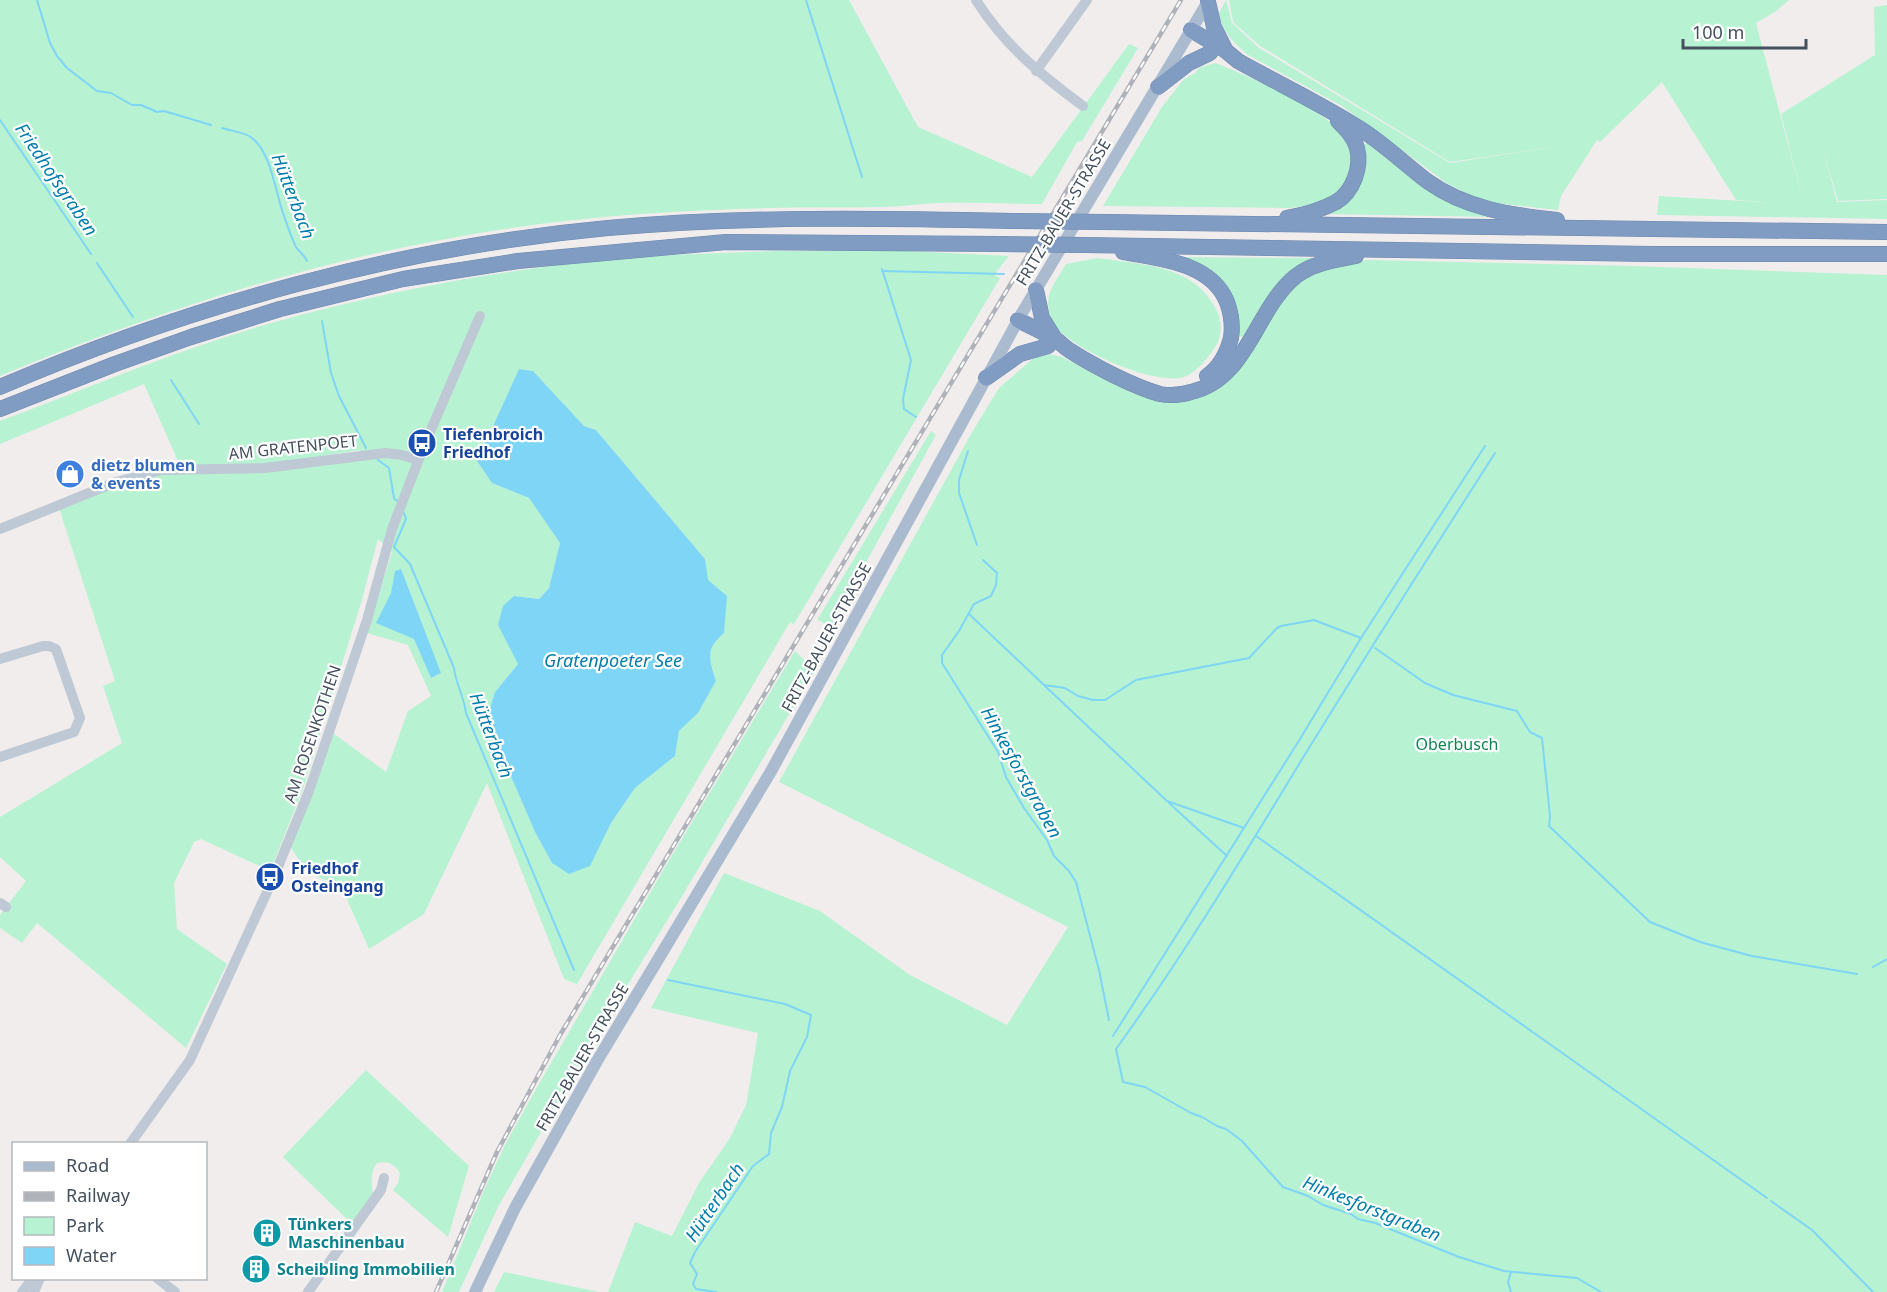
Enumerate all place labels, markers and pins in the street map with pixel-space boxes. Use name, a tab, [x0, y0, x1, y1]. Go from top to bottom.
place label: Tiefenbroich Friedhof	[443, 423, 543, 463]
bus stop icon: Tiefenbroich Friedhof	[406, 427, 438, 459]
place label: dietz blumen & events	[91, 454, 195, 494]
shop icon: dietz blumen & events	[54, 458, 86, 490]
place label: Friedhof Osteingang	[291, 857, 384, 897]
bus stop icon: Friedhof Osteingang	[254, 861, 286, 893]
place label: Tünkers Maschinenbau	[288, 1213, 405, 1253]
building icon: Tünkers Maschinenbau	[251, 1217, 283, 1249]
building icon: Scheibling Immobilien	[240, 1253, 272, 1285]
place label: Scheibling Immobilien	[277, 1258, 455, 1280]

